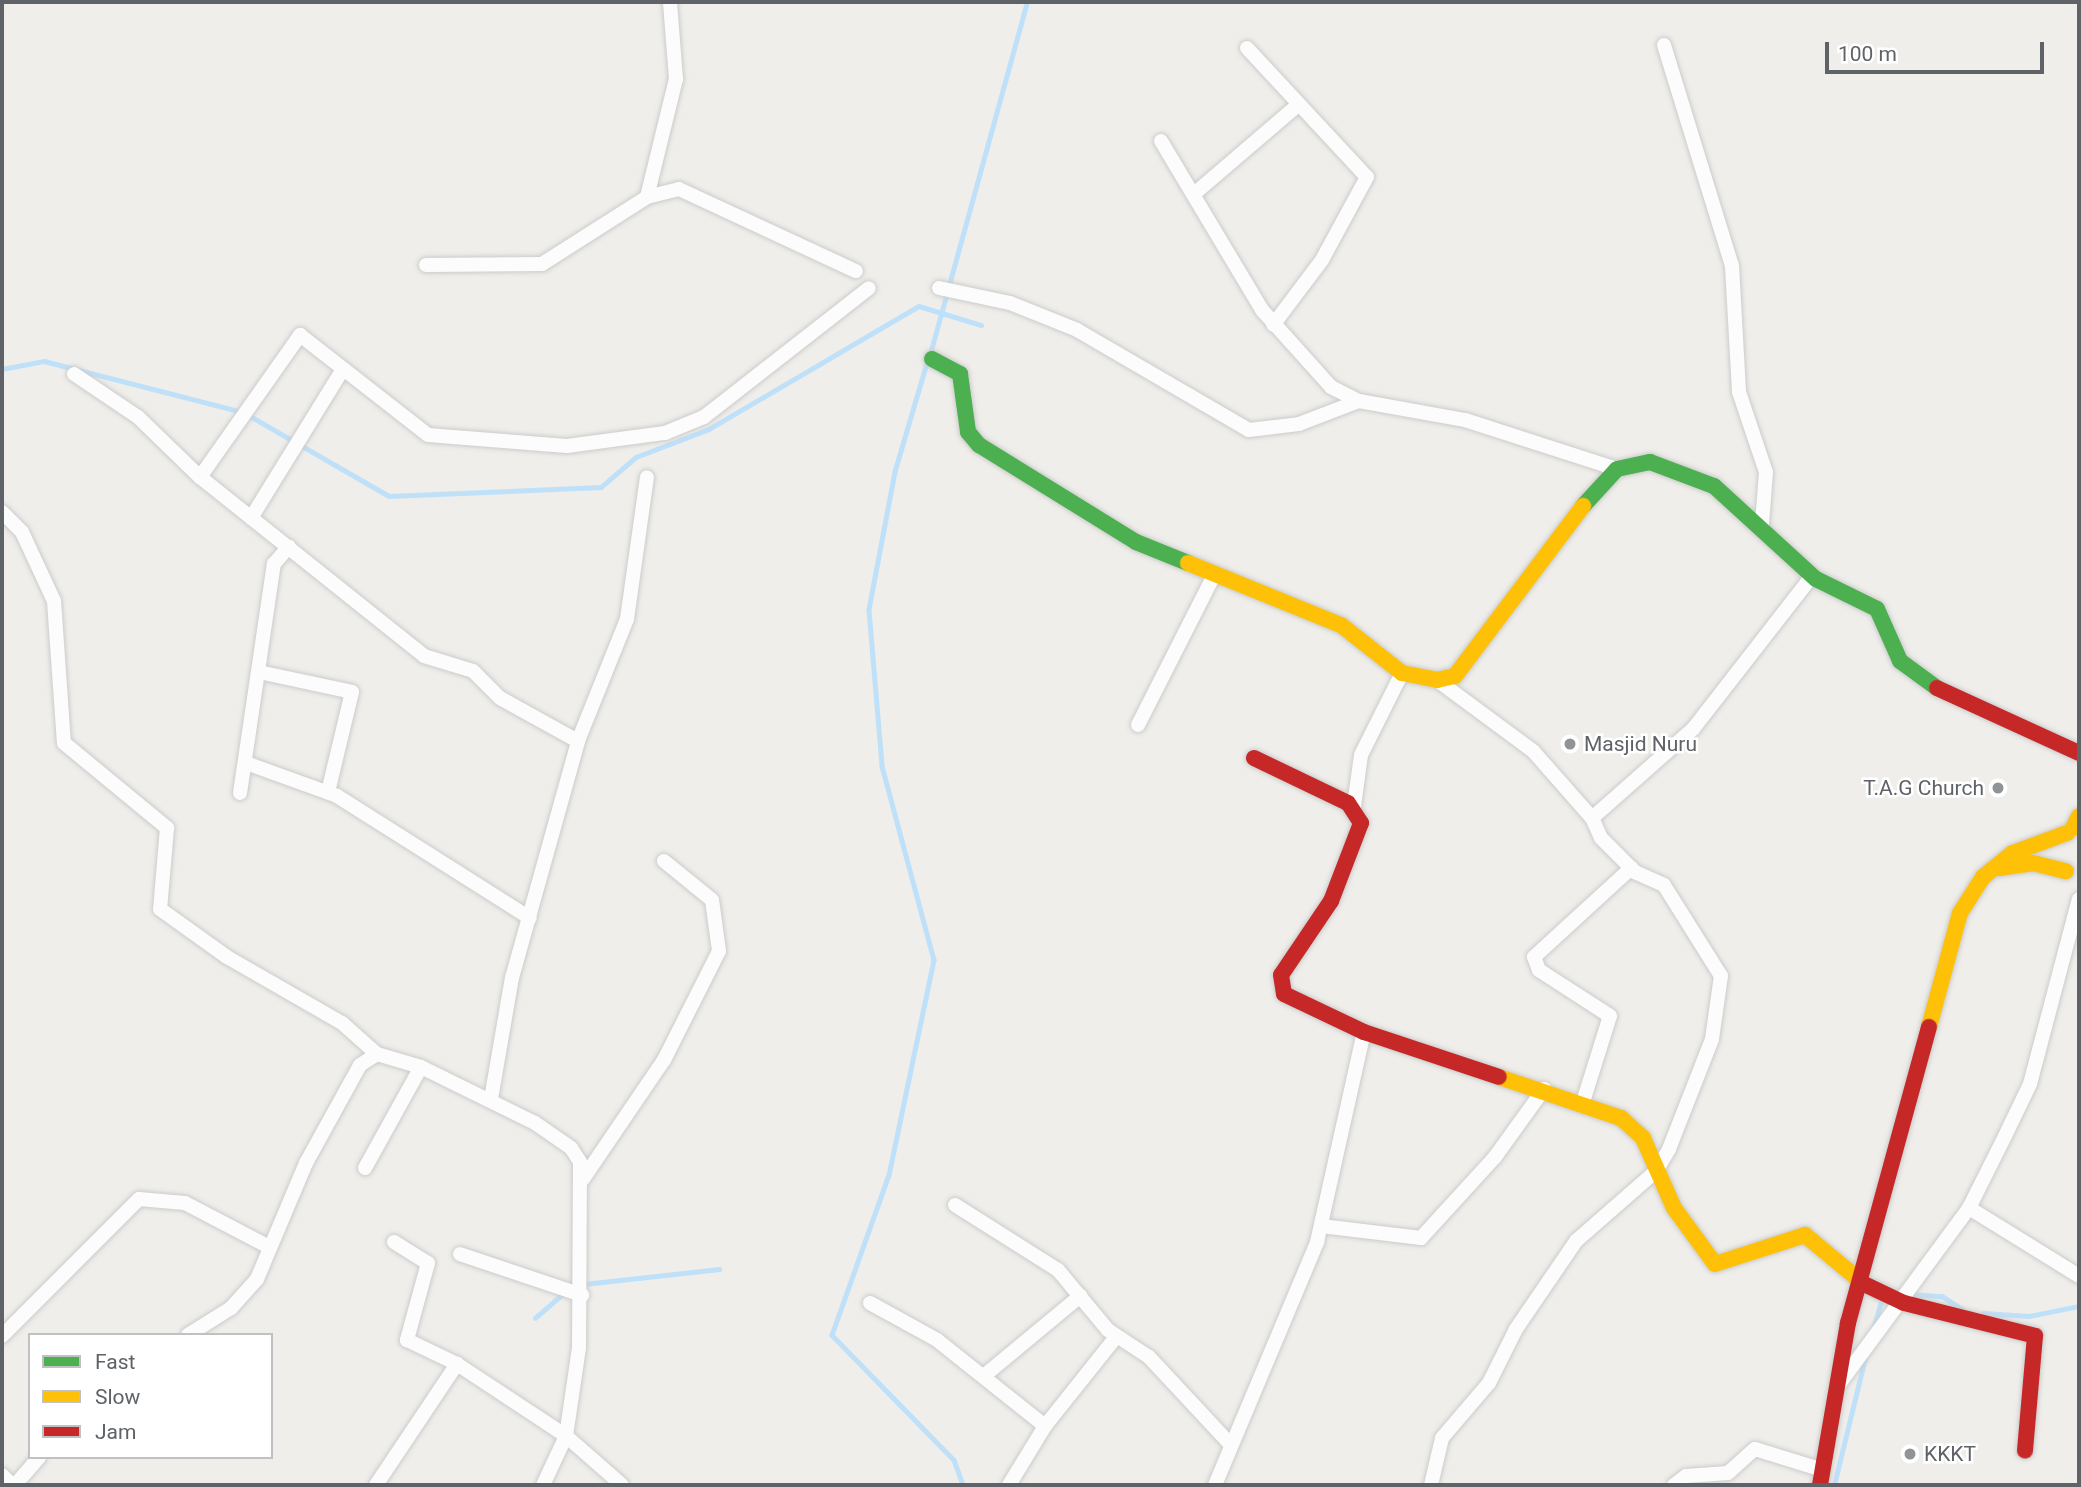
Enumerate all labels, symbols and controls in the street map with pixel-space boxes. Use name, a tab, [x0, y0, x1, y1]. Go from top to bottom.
scale bar	[1829, 28, 2048, 72]
text: 100 m	[1838, 42, 1897, 66]
place label: Masjid Nuru	[1584, 731, 1697, 757]
marker: Masjid Nuru	[1562, 736, 1578, 752]
place label: T.A.G Church	[1863, 775, 1984, 801]
marker: T.A.G Church	[1990, 780, 2006, 796]
legend	[28, 1333, 273, 1459]
text: Fast	[95, 1350, 135, 1374]
text: Slow	[95, 1385, 140, 1409]
text: Jam	[95, 1420, 136, 1444]
place label: KKKT	[1924, 1441, 1976, 1467]
marker: KKKT	[1902, 1446, 1918, 1462]

